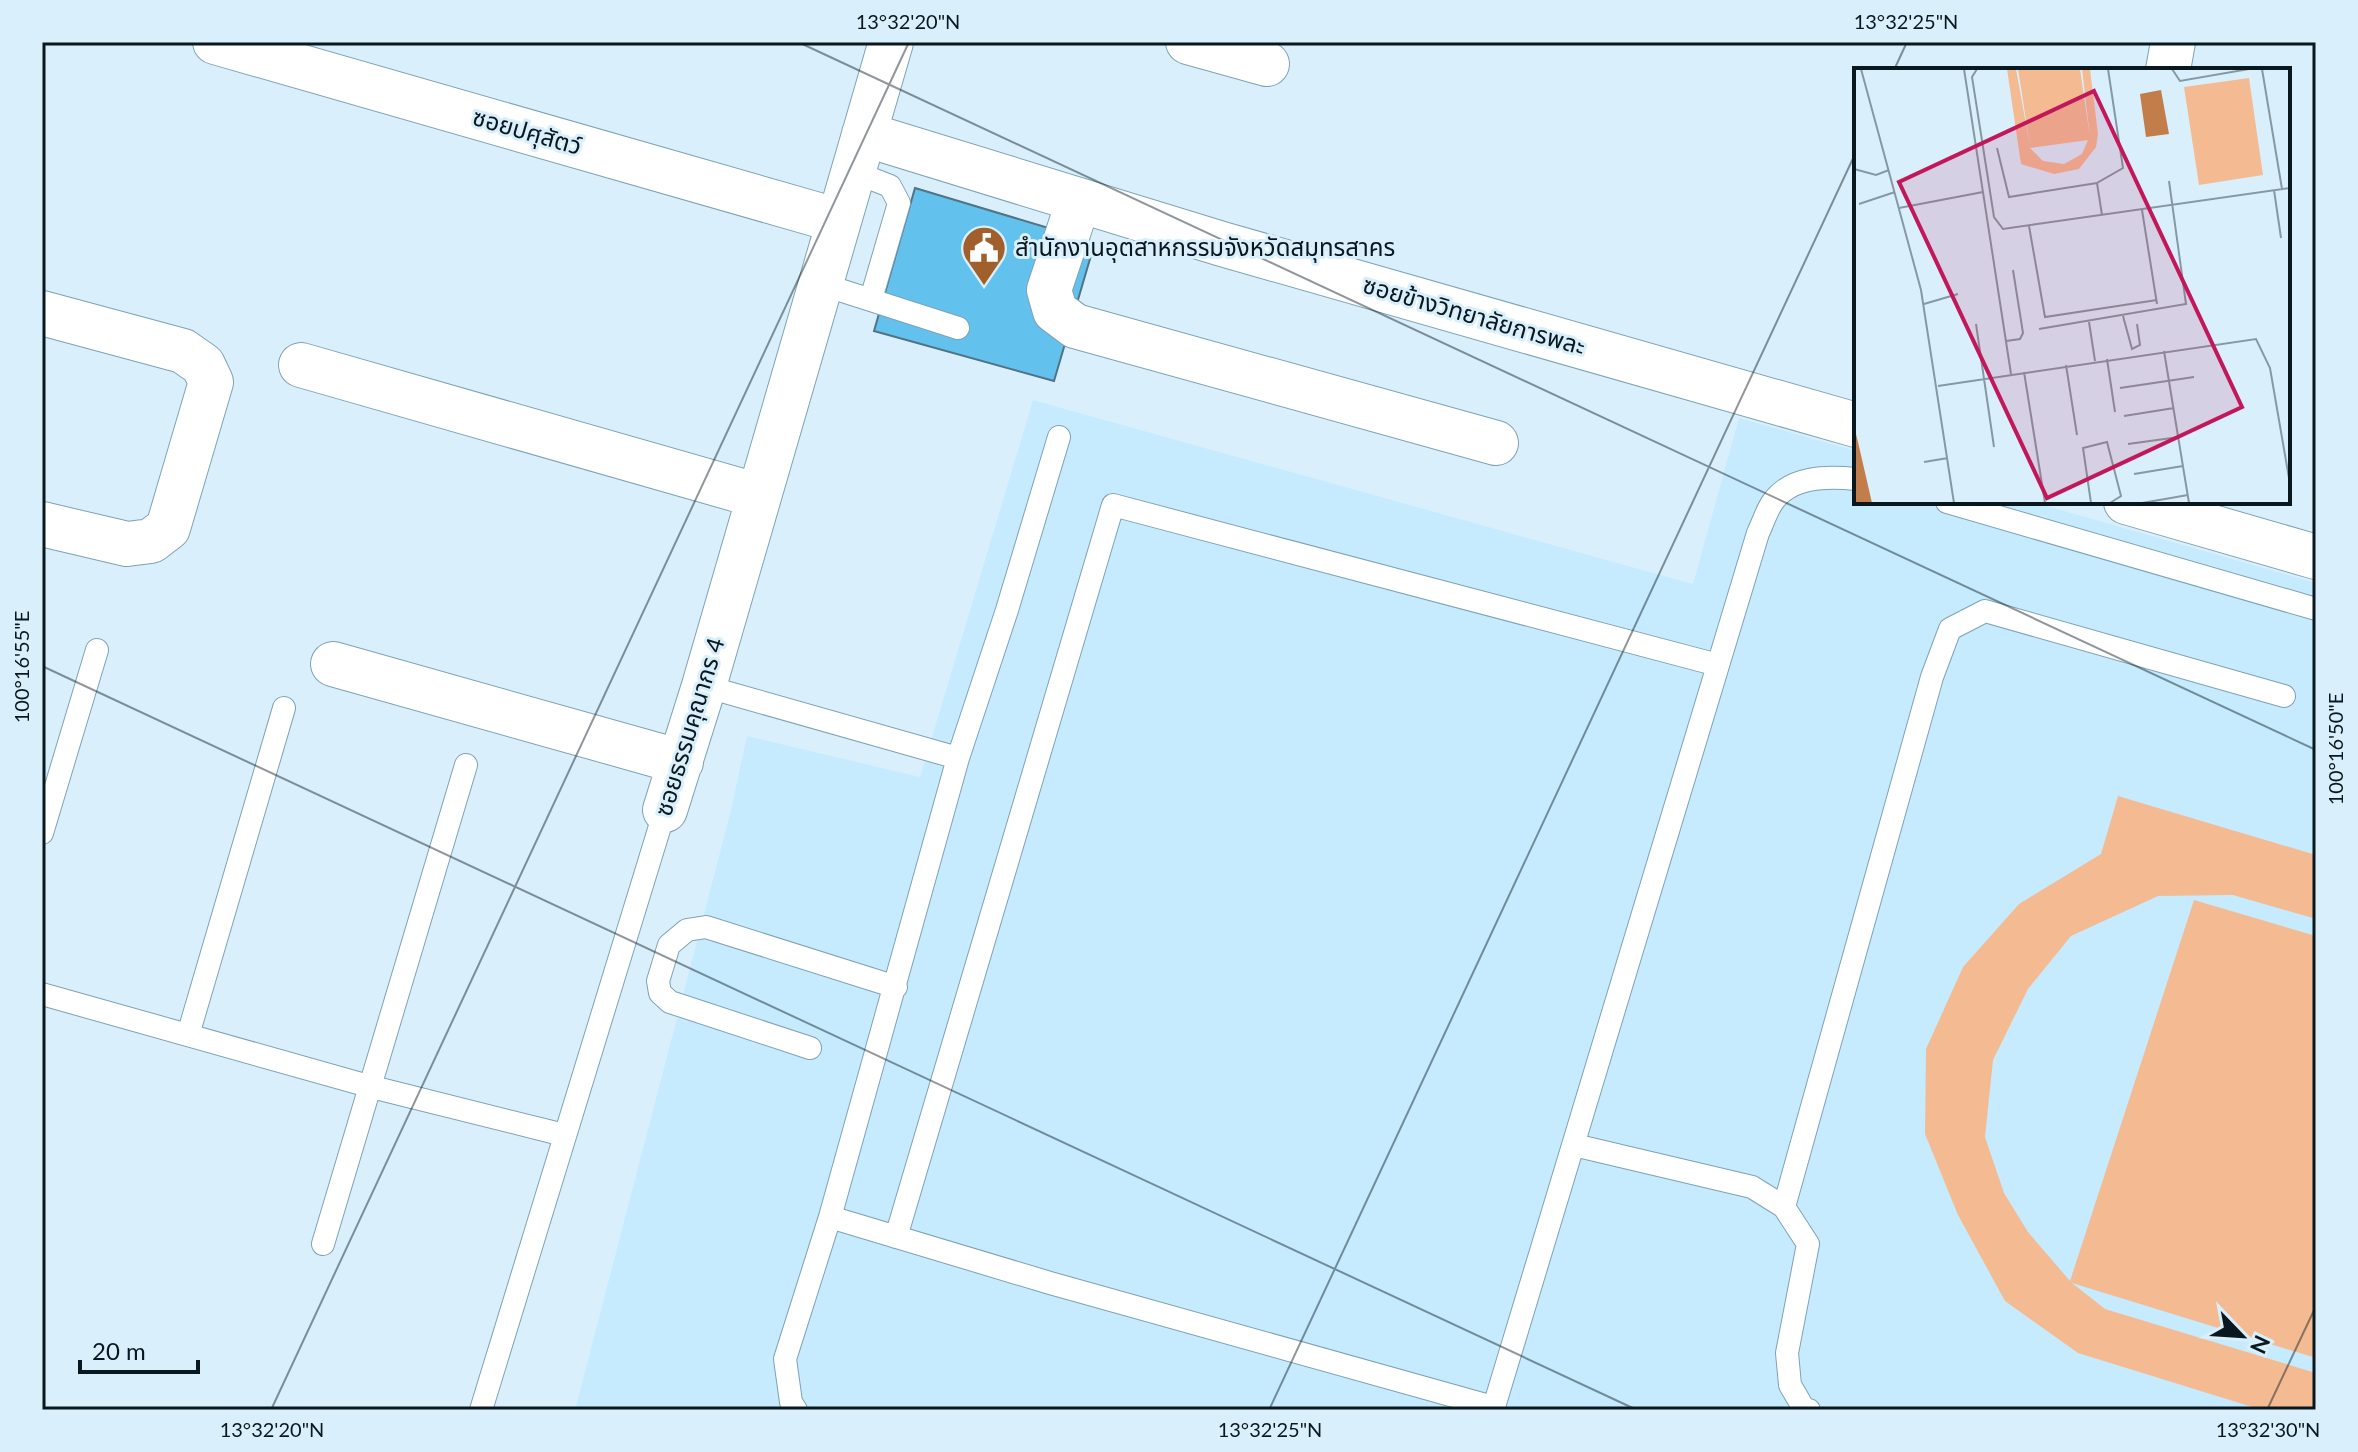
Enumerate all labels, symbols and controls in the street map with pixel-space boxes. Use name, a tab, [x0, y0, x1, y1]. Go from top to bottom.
text: 13°32'20"N	[856, 9, 960, 33]
text: 13°32'25"N	[1854, 9, 1958, 33]
inset map	[1854, 68, 2290, 504]
street label: ซอยปศุสัตว์	[469, 101, 585, 162]
public building icon: สำนักงานอุตสาหกรรมจังหวัดสมุทรสาคร	[960, 224, 1008, 287]
place label: สำนักงานอุตสาหกรรมจังหวัดสมุทรสาคร	[1015, 232, 1395, 263]
street label: ซอยข้างวิทยาลัยการพละ	[1360, 269, 1589, 360]
text: 100°16'55"E	[9, 611, 33, 723]
street label: ซอยธรรมคุณากร 4	[648, 634, 731, 820]
text: 100°16'50"E	[2323, 693, 2347, 805]
north arrow	[2202, 1296, 2282, 1376]
scale bar	[80, 1324, 198, 1374]
text: N	[2245, 1331, 2276, 1358]
text: 20 m	[92, 1336, 146, 1365]
text: 13°32'20"N	[220, 1417, 324, 1441]
text: 13°32'25"N	[1218, 1417, 1322, 1441]
text: 13°32'30"N	[2216, 1417, 2320, 1441]

